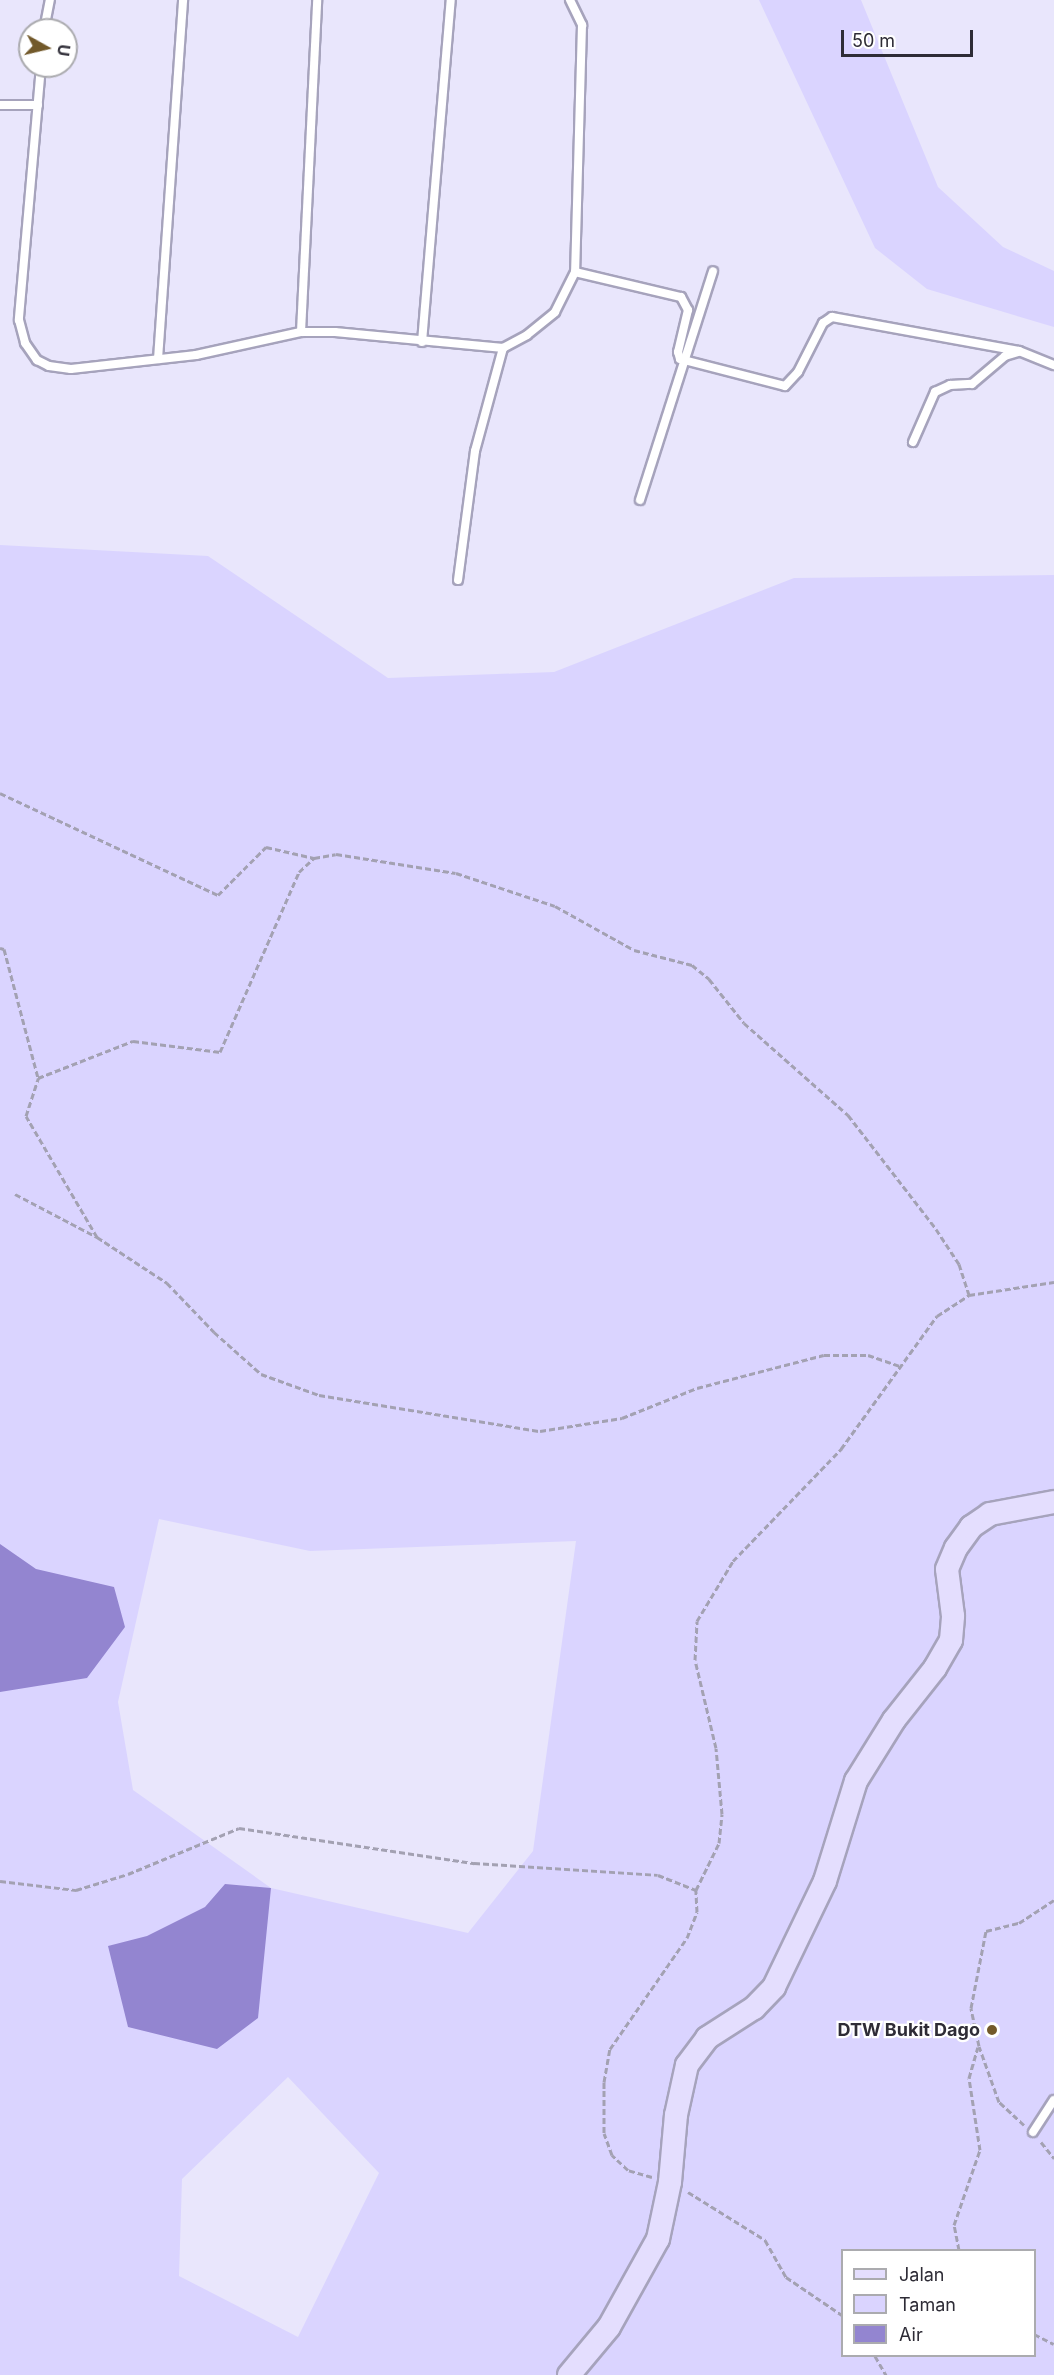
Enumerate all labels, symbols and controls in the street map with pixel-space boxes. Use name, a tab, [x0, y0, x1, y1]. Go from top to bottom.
north arrow	[18, 18, 78, 78]
scale bar	[844, 18, 976, 56]
text: 50 m	[852, 30, 895, 51]
text: U	[53, 43, 75, 57]
place label: DTW Bukit Dago	[837, 2019, 980, 2041]
marker: DTW Bukit Dago	[985, 2023, 999, 2037]
legend	[841, 2249, 1036, 2357]
text: Jalan	[899, 2264, 944, 2285]
text: Taman	[899, 2294, 956, 2315]
text: Air	[899, 2324, 923, 2345]

